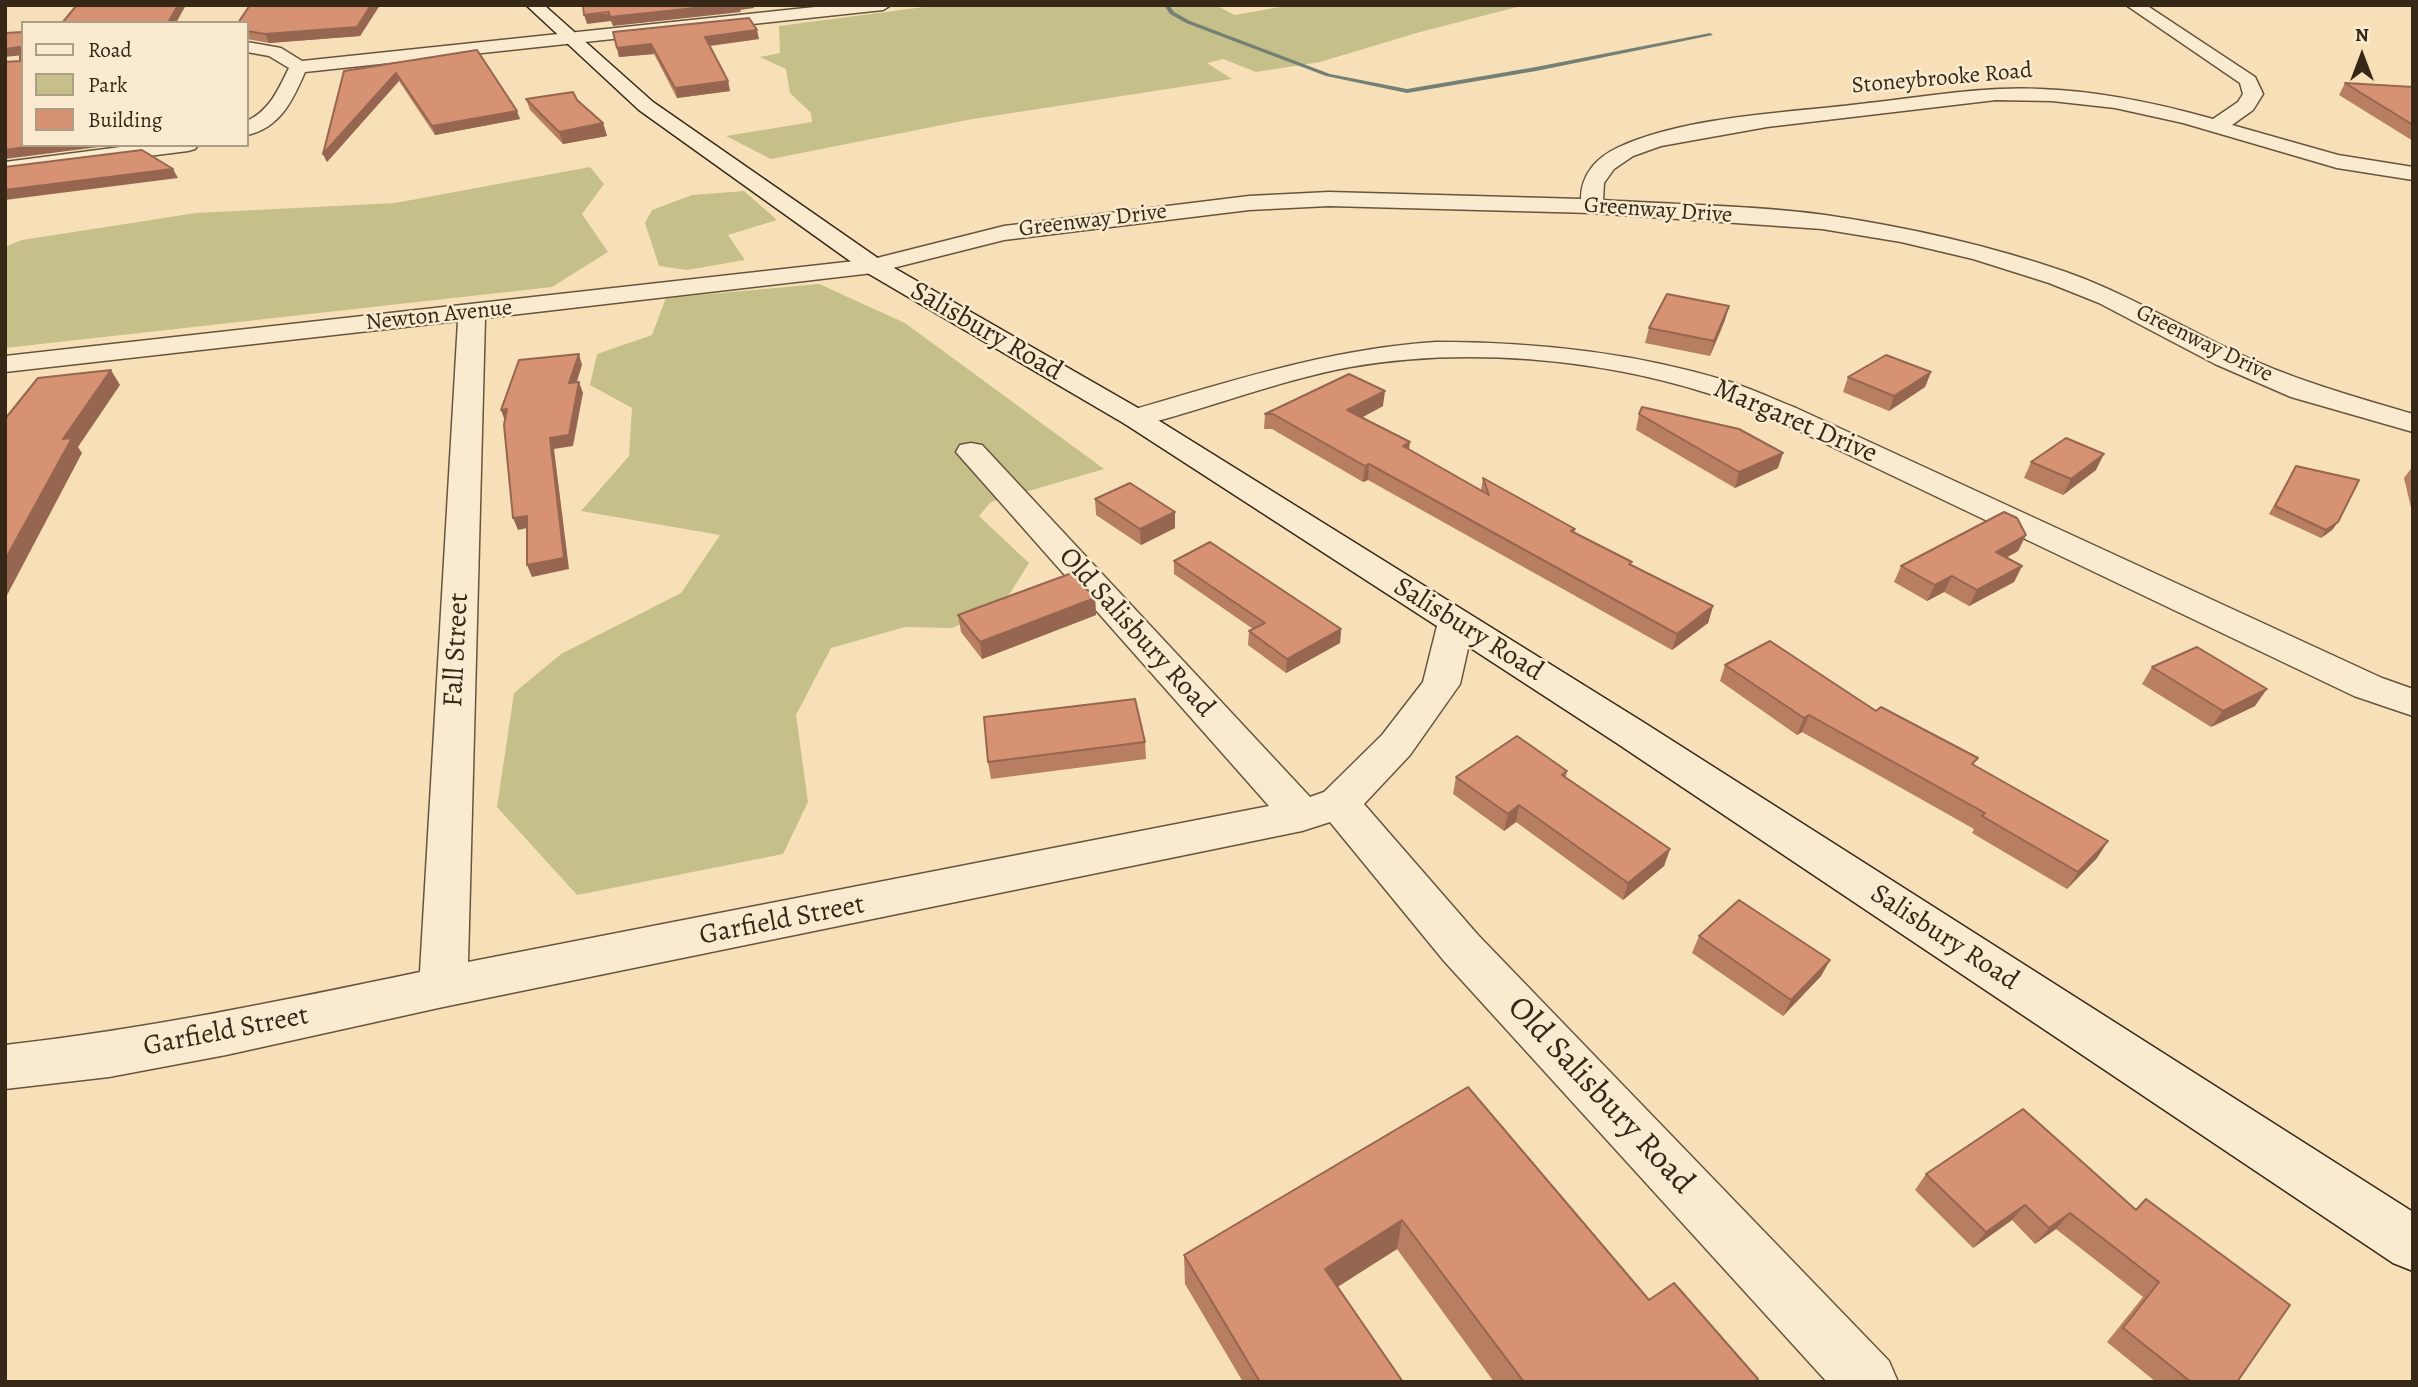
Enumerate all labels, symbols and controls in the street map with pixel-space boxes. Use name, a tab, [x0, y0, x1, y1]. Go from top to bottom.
legend	[21, 21, 248, 147]
north arrow	[2327, 21, 2397, 91]
text: N	[2355, 22, 2369, 48]
text: Road	[88, 36, 132, 64]
street label: Stoneybrooke Road	[1850, 57, 2034, 101]
text: Park	[88, 71, 127, 99]
text: Building	[88, 106, 162, 134]
street label: Greenway Drive	[1583, 192, 1733, 230]
street label: Greenway Drive	[1017, 198, 1169, 244]
street label: Salisbury Road	[904, 275, 1068, 389]
street label: Newton Avenue	[364, 295, 514, 337]
street label: Greenway Drive	[2131, 299, 2277, 389]
street label: Margaret Drive	[1708, 372, 1882, 472]
street label: Old Salisbury Road	[1051, 541, 1221, 725]
street label: Salisbury Road	[1387, 571, 1549, 689]
street label: Fall Street	[437, 592, 477, 708]
street label: Salisbury Road	[1863, 878, 2025, 998]
street label: Garfield Street	[697, 889, 867, 953]
street label: Old Salisbury Road	[1498, 989, 1702, 1203]
street label: Garfield Street	[141, 1000, 311, 1064]

